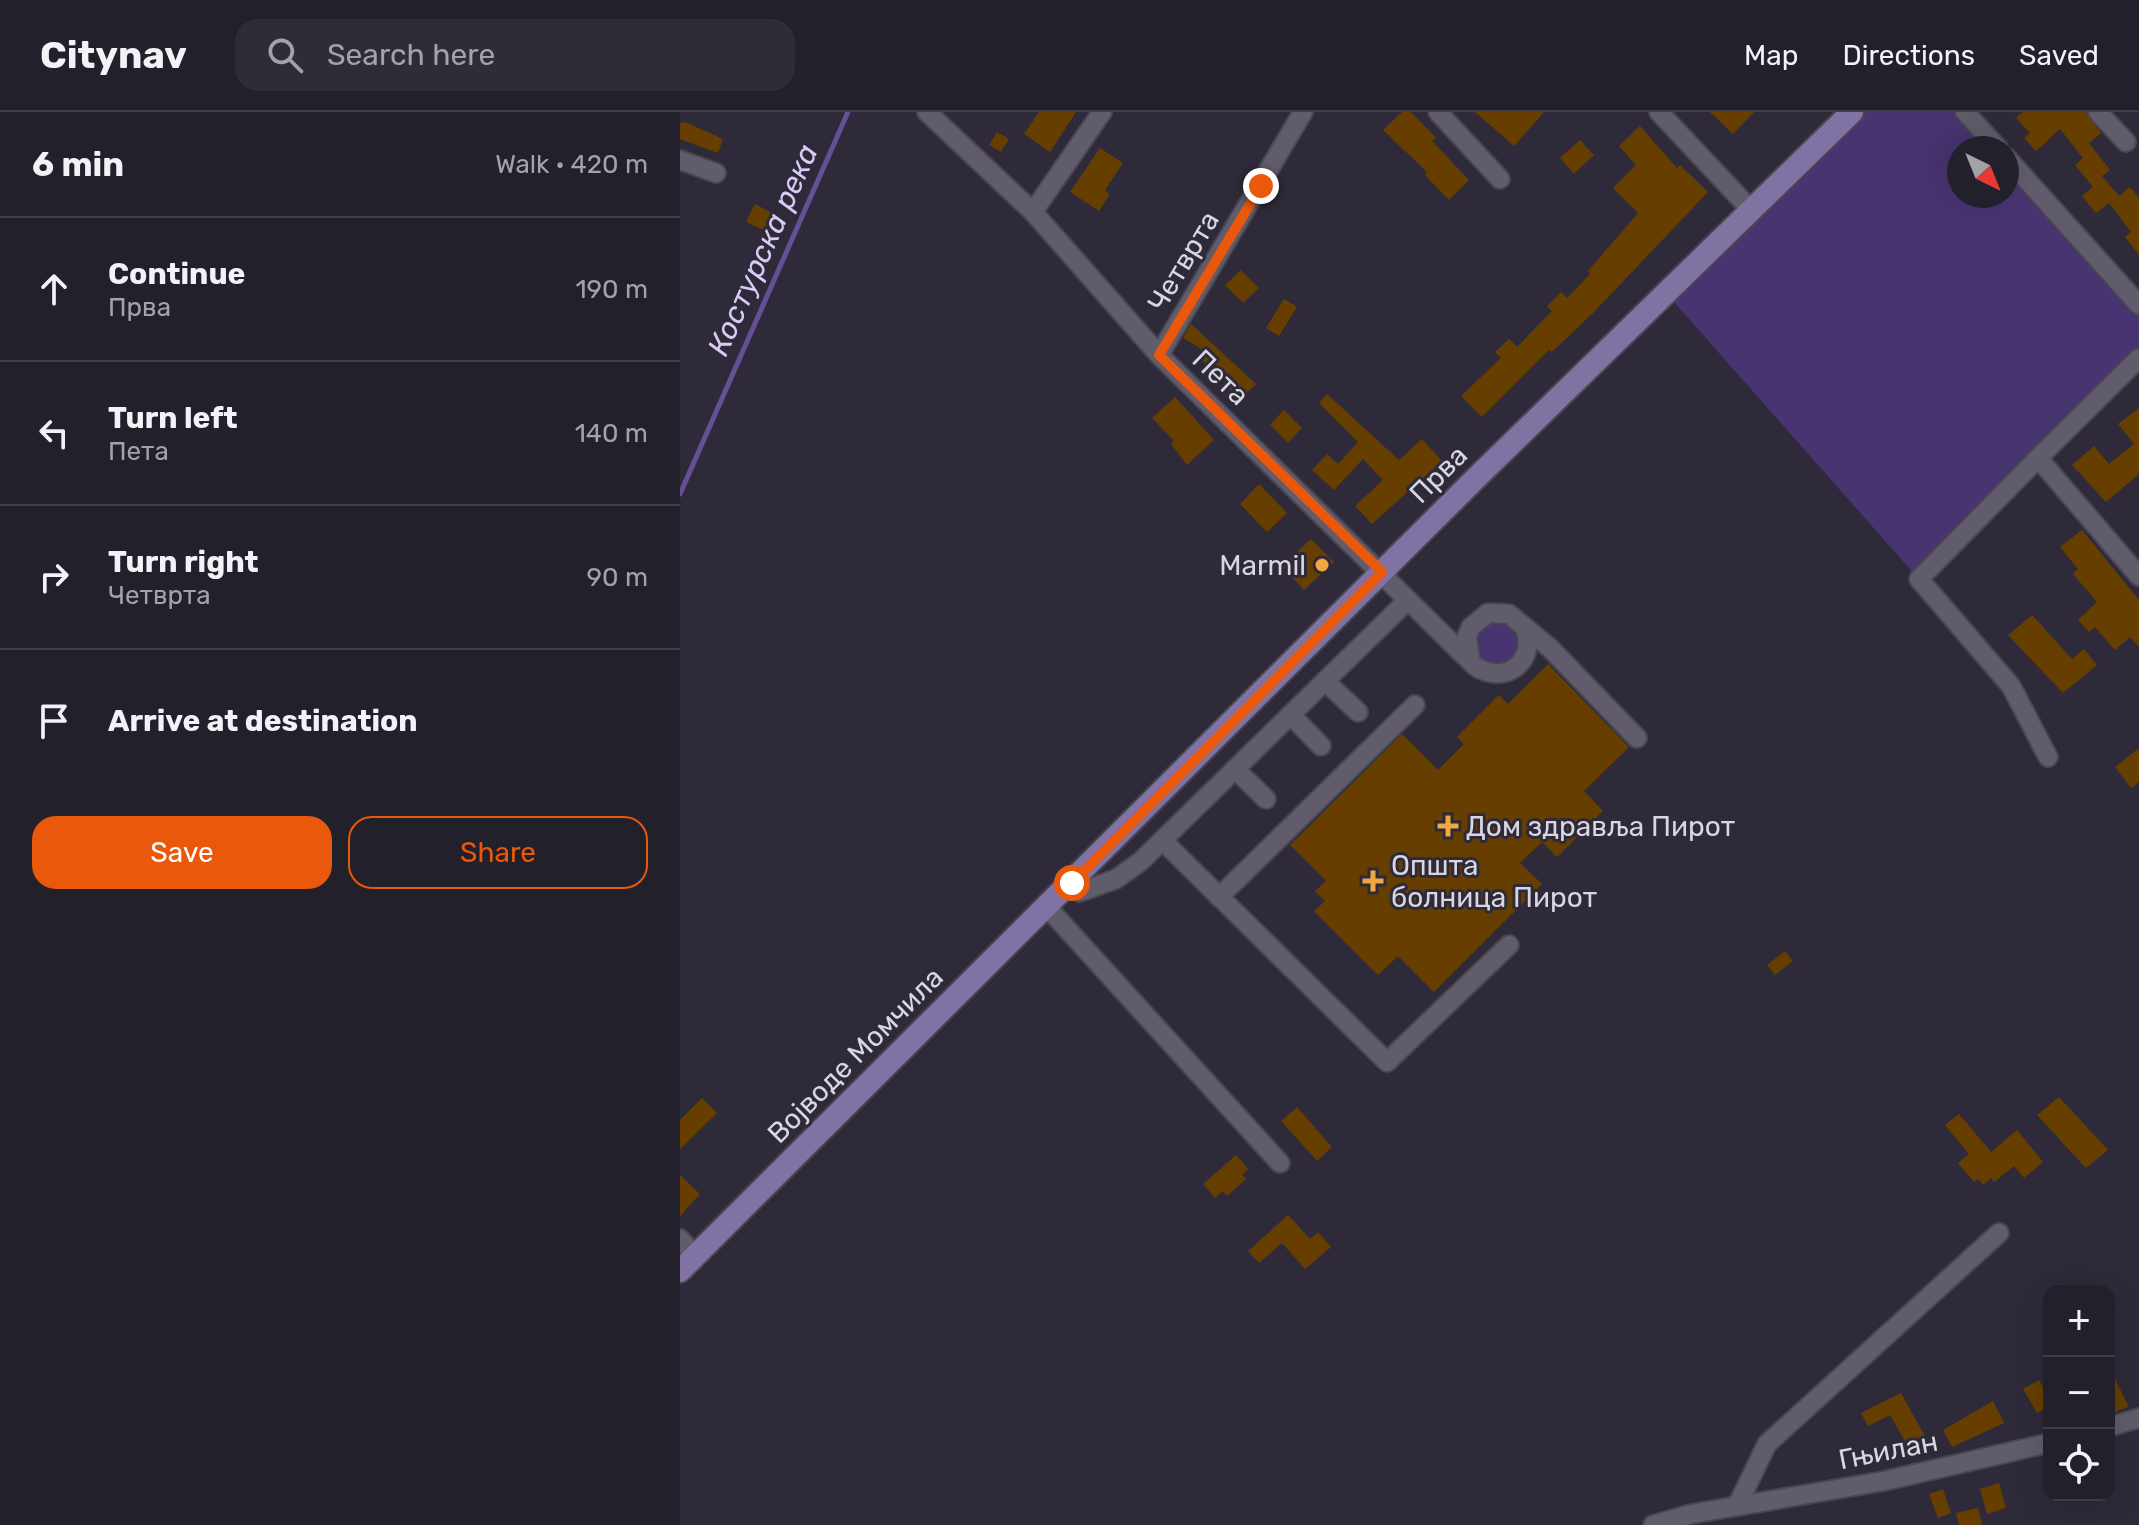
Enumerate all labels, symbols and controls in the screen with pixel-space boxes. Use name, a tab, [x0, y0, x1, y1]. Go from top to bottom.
search box	[235, 19, 795, 91]
text: Citynav	[40, 32, 187, 78]
icon: search	[263, 33, 307, 77]
text: Search here	[327, 37, 495, 73]
text: Map	[1744, 39, 1798, 72]
text: Directions	[1842, 39, 1975, 72]
text: Saved	[2019, 39, 2099, 72]
north arrow	[1947, 136, 2019, 208]
water label: Костурска река	[700, 139, 826, 361]
text: 6 min	[32, 144, 124, 185]
text: Walk · 420 m	[495, 149, 648, 180]
route end	[1243, 168, 1279, 204]
street label: Четврта	[1141, 205, 1226, 317]
text: Continue	[108, 256, 245, 292]
icon: ahead	[32, 267, 76, 311]
text: 190 m	[575, 274, 648, 305]
text: Прва	[108, 292, 171, 323]
street label: Пета	[1186, 343, 1256, 412]
text: Turn left	[108, 400, 238, 436]
icon: left	[32, 411, 76, 455]
text: 140 m	[575, 418, 648, 449]
text: Пета	[108, 436, 169, 467]
street label: Прва	[1403, 439, 1474, 510]
text: Turn right	[108, 544, 259, 580]
place label: Marmil	[1219, 549, 1306, 582]
icon: right	[32, 555, 76, 599]
marker: Marmil	[1313, 556, 1331, 574]
text: 90 m	[587, 562, 648, 593]
text: Четврта	[108, 580, 211, 611]
icon: arrive	[32, 699, 76, 743]
text: Arrive at destination	[108, 703, 418, 739]
place label: Дом здравља Пирот	[1466, 810, 1735, 843]
marker: Дом здравља Пирот	[1437, 815, 1459, 837]
button: Save	[32, 816, 332, 889]
button: Share	[348, 816, 648, 889]
place label: Општа болница Пирот	[1391, 849, 1597, 914]
route start	[1054, 865, 1090, 901]
marker: Општа болница Пирот	[1362, 870, 1384, 892]
street label: Војводе Момчила	[761, 961, 950, 1150]
map controls	[2043, 1285, 2115, 1501]
button: +	[2043, 1285, 2115, 1357]
button: −	[2043, 1357, 2115, 1429]
street label: Гњилан	[1836, 1425, 1940, 1476]
button: locate	[2043, 1429, 2115, 1501]

